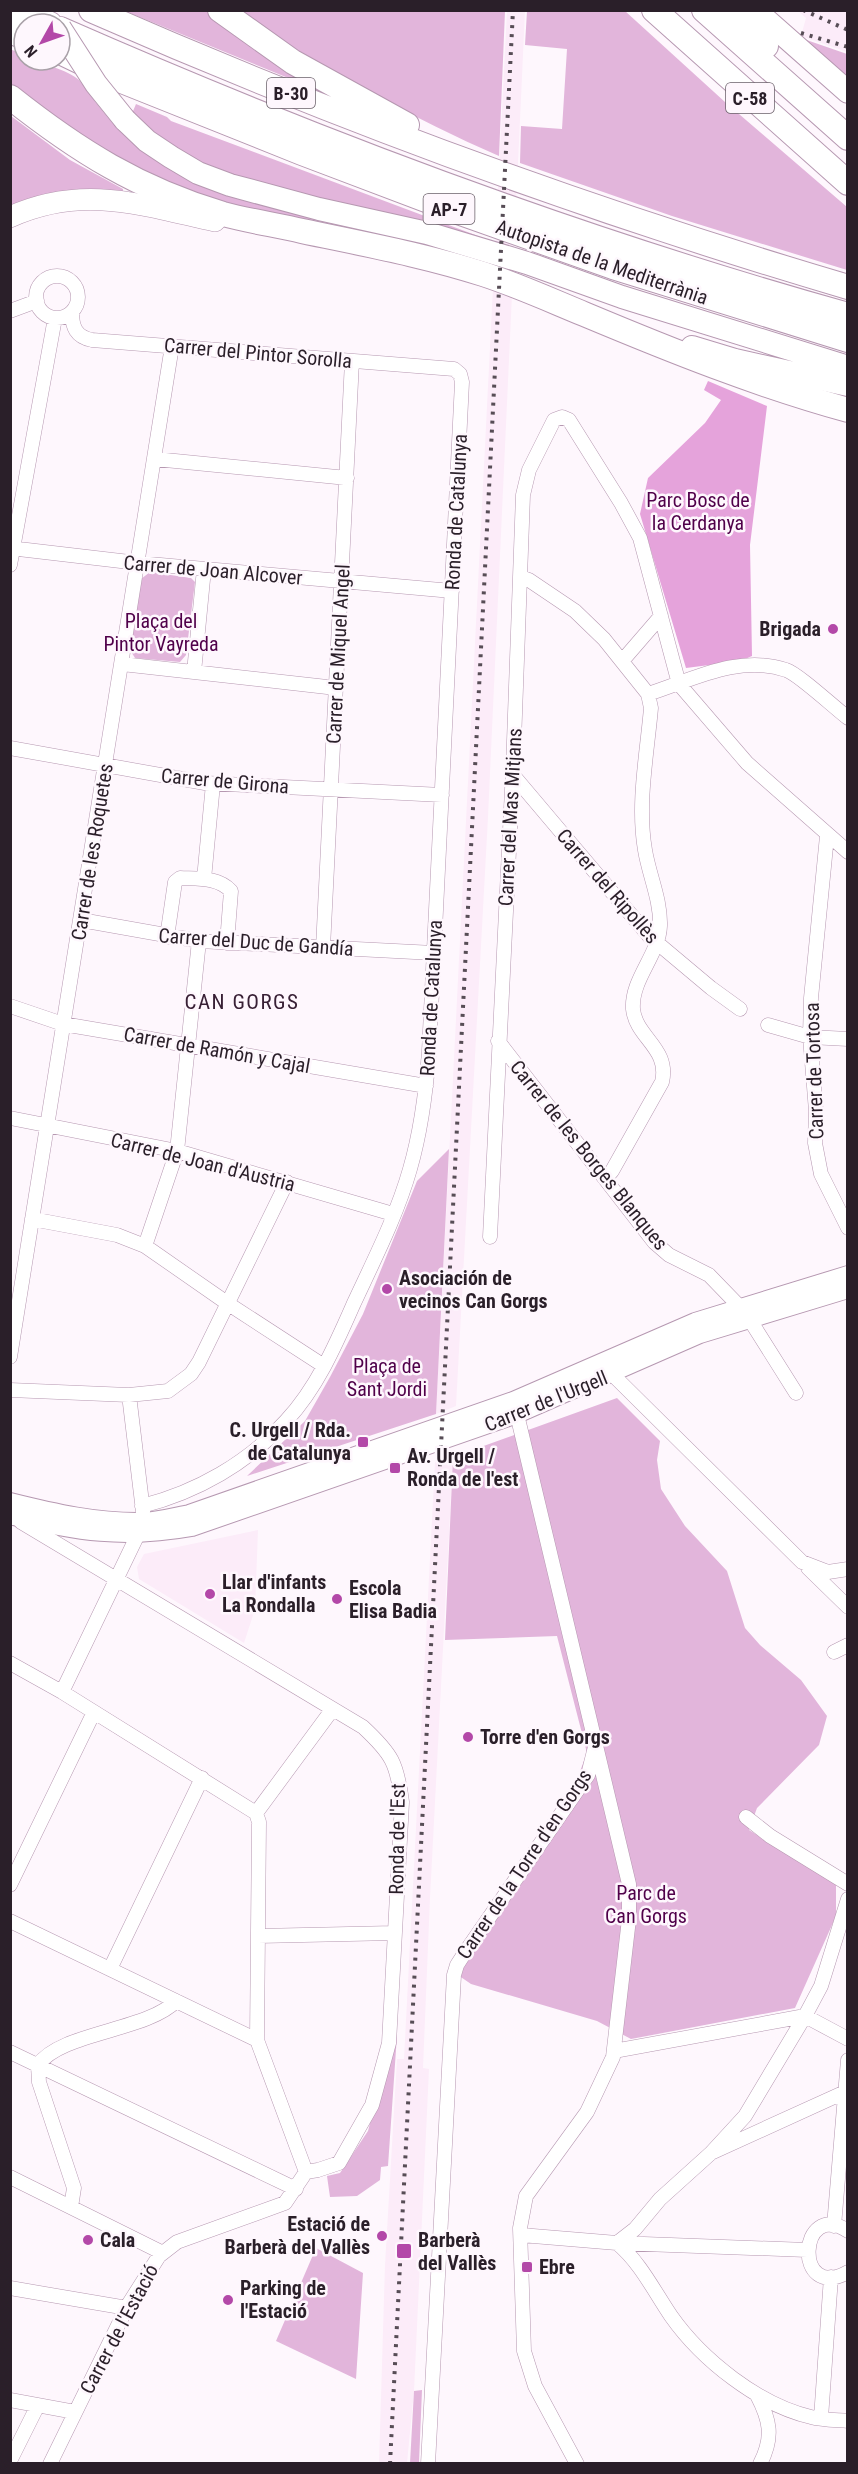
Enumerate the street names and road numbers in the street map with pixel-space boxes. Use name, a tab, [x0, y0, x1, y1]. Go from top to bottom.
road number: B-30	[267, 78, 315, 108]
road number: C-58	[726, 83, 774, 113]
road number: AP-7	[424, 194, 474, 224]
street label: Autopista de la Mediterrània	[493, 214, 711, 310]
street label: Carrer del Pintor Sorolla	[163, 333, 353, 373]
street label: Ronda de Catalunya	[440, 433, 472, 591]
street label: Carrer de Joan Alcover	[122, 550, 304, 590]
street label: Carrer de Miquel Angel	[321, 564, 355, 744]
street label: Carrer del Mas Mitjans	[493, 727, 527, 907]
street label: Carrer de les Roquetes	[66, 762, 118, 942]
street label: Carrer de Girona	[160, 763, 290, 799]
street label: Carrer del Ripollès	[552, 824, 664, 948]
street label: Ronda de Catalunya	[415, 919, 447, 1077]
street label: Carrer del Duc de Gandía	[158, 923, 354, 961]
street label: Carrer de Tortosa	[800, 1002, 828, 1140]
street label: Carrer de Ramón y Cajal	[122, 1022, 312, 1078]
street label: Carrer de les Borges Blanques	[505, 1055, 673, 1255]
street label: Carrer de Joan d'Austria	[108, 1127, 298, 1197]
street label: Carrer de l'Urgell	[481, 1365, 611, 1437]
street label: Carrer de la Torre d'en Gorgs	[451, 1764, 597, 1964]
street label: Ronda de l'Est	[384, 1783, 410, 1895]
street label: Carrer de l'Estació	[75, 2260, 163, 2398]

